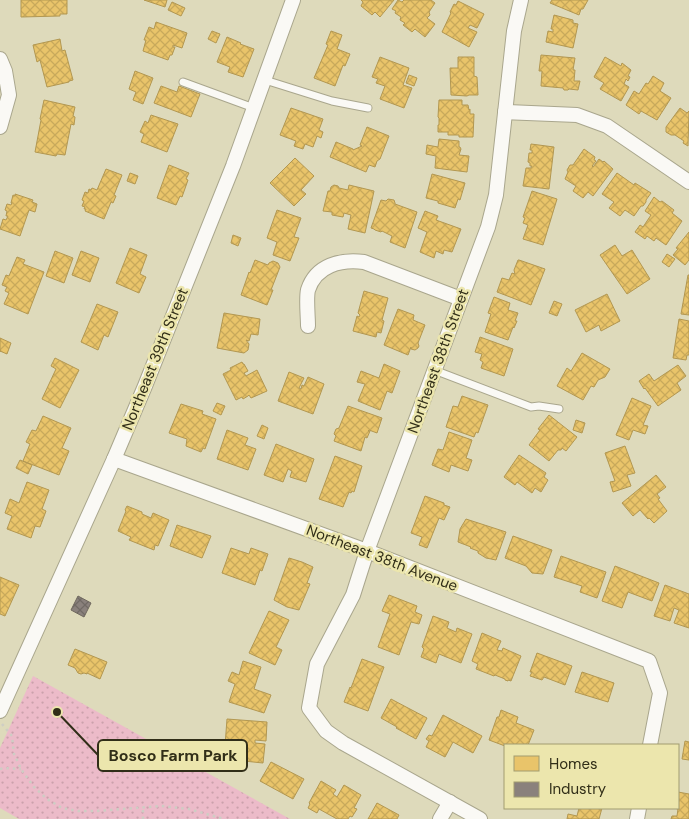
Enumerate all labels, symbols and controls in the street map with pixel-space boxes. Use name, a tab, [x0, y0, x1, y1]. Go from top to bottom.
street label: Northeast 39th Street	[117, 285, 193, 433]
street label: Northeast 38th Street	[403, 286, 473, 436]
street label: Northeast 38th Avenue	[303, 520, 461, 596]
callout: Bosco Farm Park	[98, 740, 247, 771]
legend	[504, 744, 679, 809]
text: Bosco Farm Park	[108, 745, 238, 766]
text: Homes	[549, 754, 598, 774]
text: Industry	[549, 779, 607, 799]

